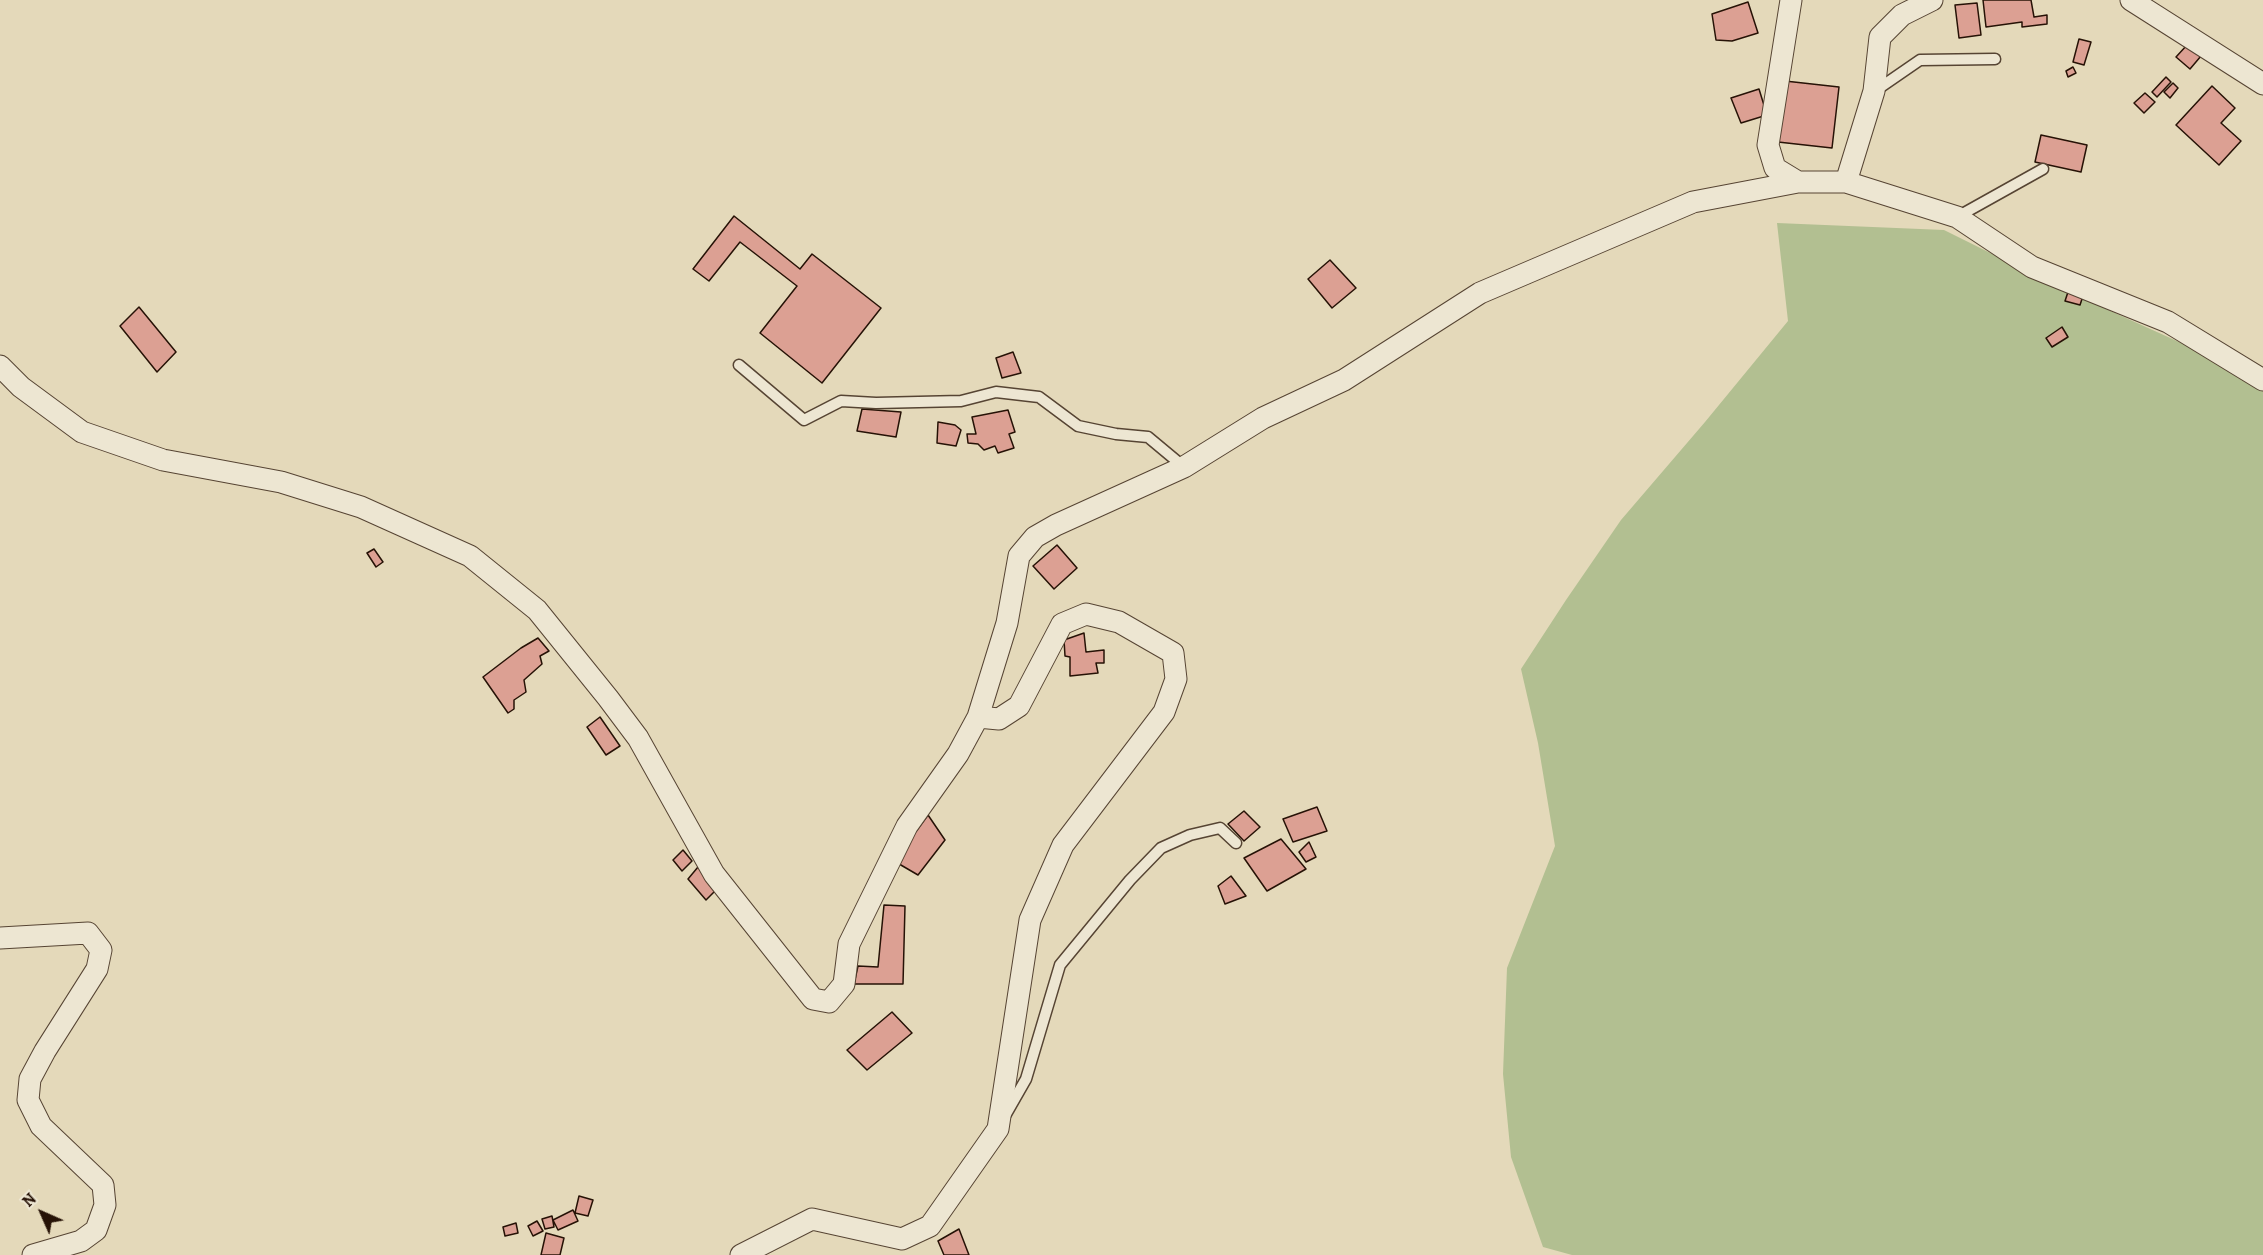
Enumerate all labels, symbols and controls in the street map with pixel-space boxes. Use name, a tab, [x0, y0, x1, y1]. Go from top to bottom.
north arrow	[12, 1183, 72, 1243]
text: N	[17, 1188, 41, 1212]

